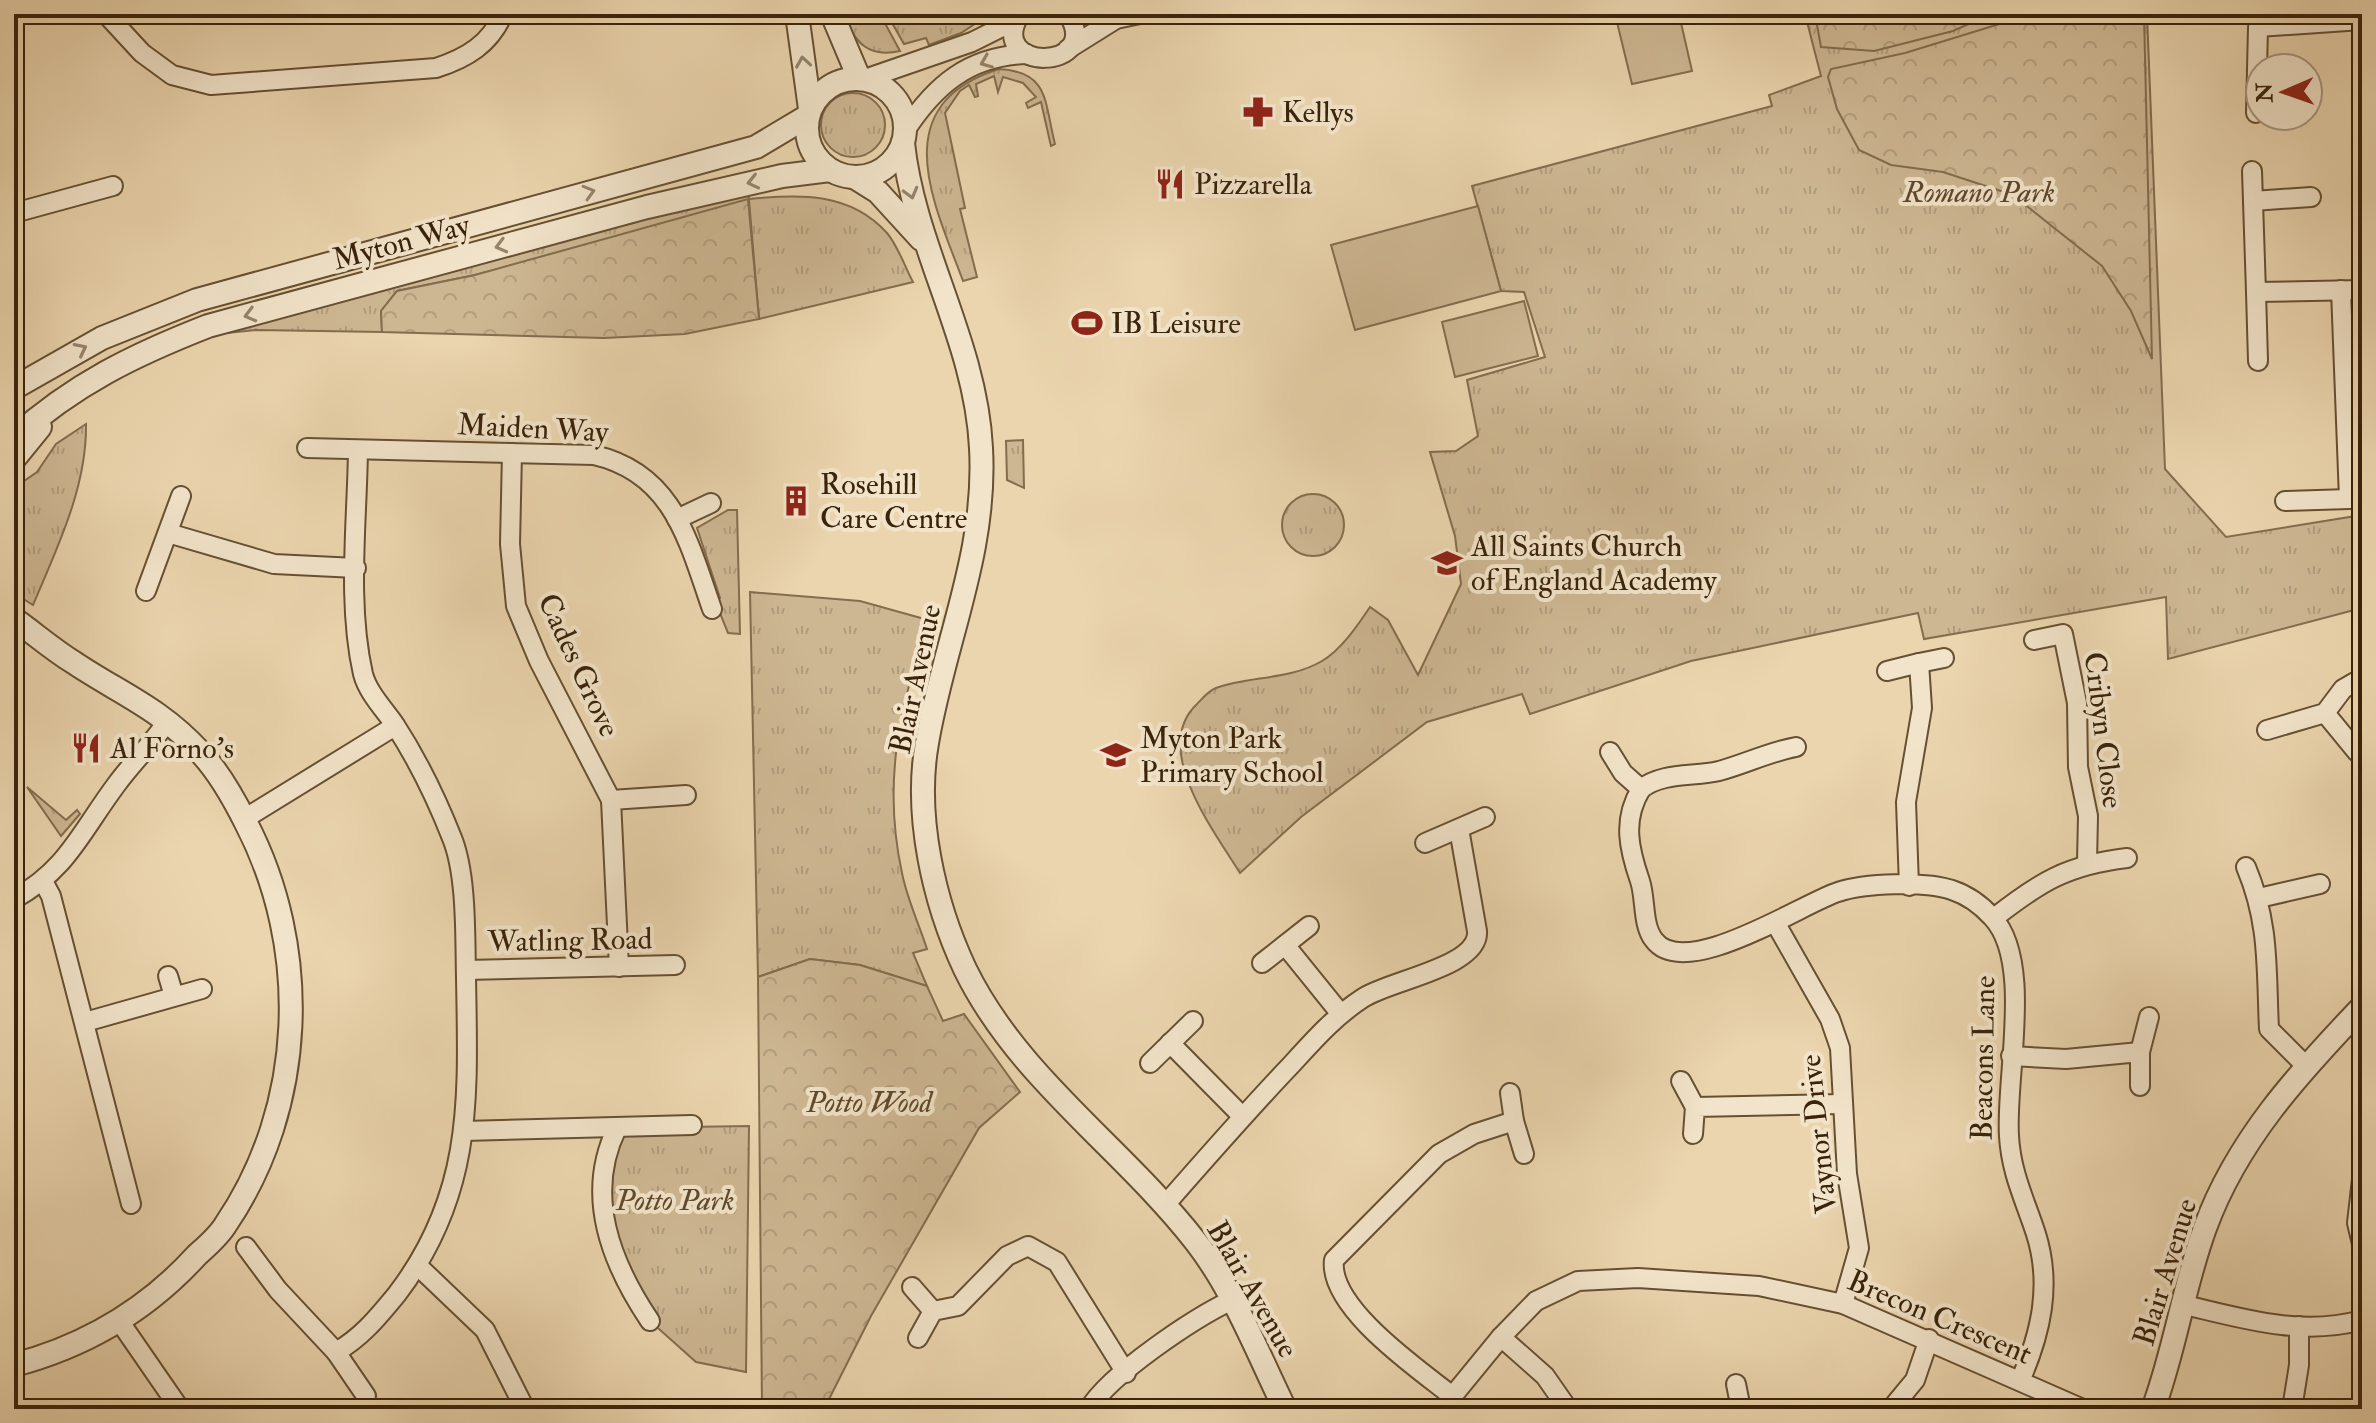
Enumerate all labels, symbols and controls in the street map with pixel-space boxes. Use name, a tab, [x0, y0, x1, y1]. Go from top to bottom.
one-way arrow	[980, 52, 994, 68]
north arrow	[2244, 52, 2324, 132]
one-way arrow	[795, 55, 812, 69]
text: N	[2251, 82, 2279, 104]
place label: Kellys	[1282, 94, 1354, 131]
pharmacy icon: Kellys	[1241, 95, 1275, 129]
place label: Pizzarella	[1194, 166, 1313, 203]
restaurant icon: Pizzarella	[1153, 167, 1187, 201]
one-way arrow	[747, 173, 760, 190]
park label: Romano Park	[1902, 174, 2055, 211]
one-way arrow	[582, 185, 596, 201]
one-way arrow	[902, 185, 919, 199]
street label: Myton Way	[328, 206, 475, 279]
one-way arrow	[495, 237, 509, 253]
one-way arrow	[244, 305, 258, 322]
place label: IB Leisure	[1111, 305, 1241, 342]
sports icon: IB Leisure	[1070, 306, 1104, 340]
one-way arrow	[73, 343, 88, 359]
street label: Maiden Way	[456, 406, 610, 451]
place label: Rosehill Care Centre	[820, 466, 967, 537]
building icon: Rosehill Care Centre	[779, 484, 813, 518]
place label: All Saints Church of England Academy	[1470, 528, 1717, 599]
school or university icon: All Saints Church of England Academy	[1430, 546, 1464, 580]
street label: Cades Grove	[529, 588, 628, 743]
street label: Blair Avenue	[882, 601, 949, 757]
street label: Cribyn Close	[2076, 650, 2131, 810]
place label: Myton Park Primary School	[1140, 720, 1324, 791]
place label: Al Forno's	[109, 730, 234, 767]
restaurant icon: Al Forno's	[69, 731, 103, 765]
school or university icon: Myton Park Primary School	[1099, 738, 1133, 772]
street label: Watling Road	[486, 921, 653, 960]
street label: Beacons Lane	[1964, 975, 2003, 1141]
street label: Vaynor Drive	[1792, 1052, 1845, 1215]
park label: Potto Wood	[805, 1084, 934, 1121]
park label: Potto Park	[615, 1182, 734, 1219]
street label: Blair Avenue	[2126, 1194, 2205, 1350]
street label: Blair Avenue	[1199, 1214, 1307, 1364]
street label: Brecon Crescent	[1842, 1262, 2038, 1373]

